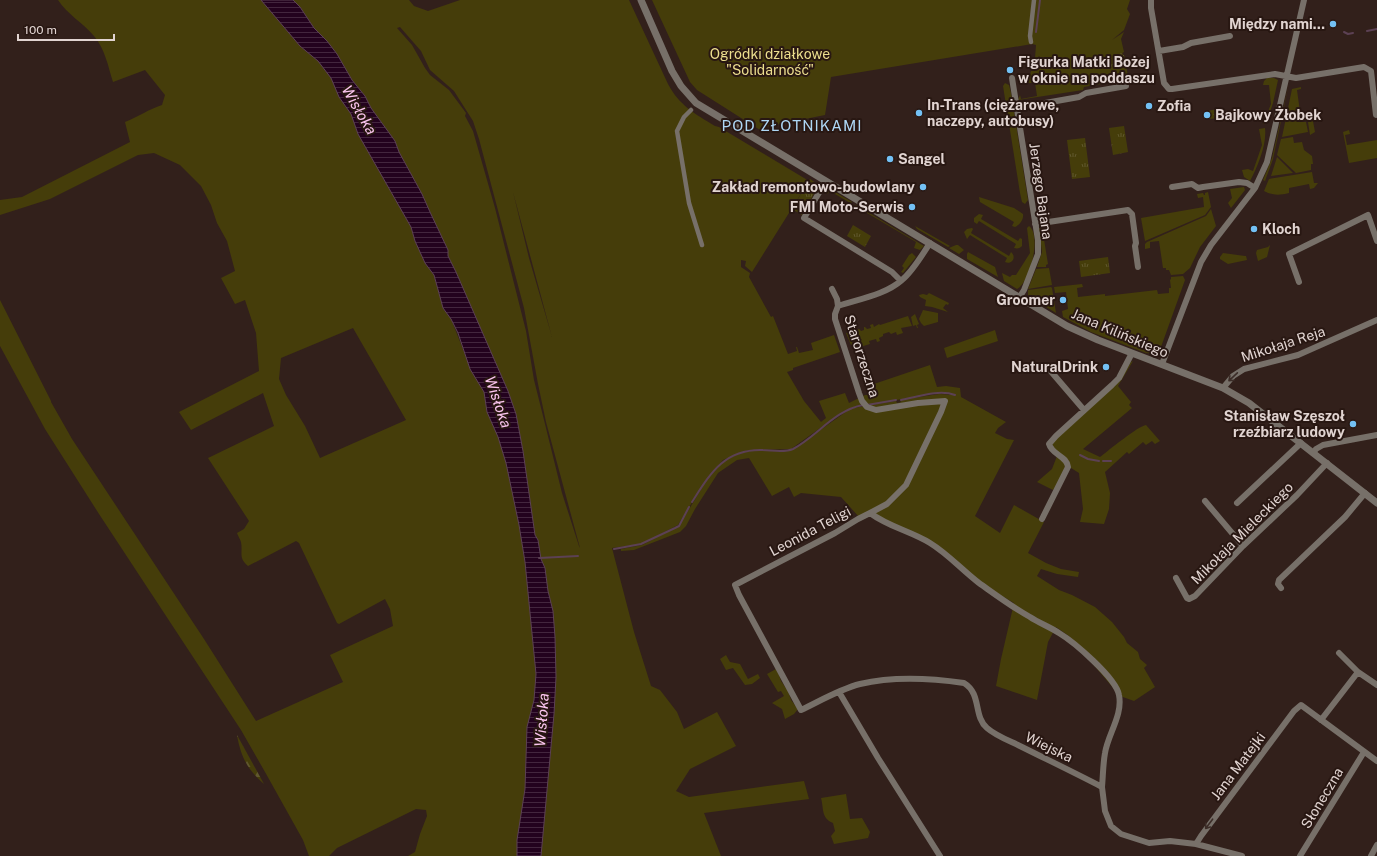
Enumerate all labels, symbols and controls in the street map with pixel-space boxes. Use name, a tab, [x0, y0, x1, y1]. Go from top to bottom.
scale bar	[18, 16, 114, 42]
place label: Między nami...	[1229, 16, 1325, 32]
marker: Między nami...	[1328, 19, 1338, 29]
text: 100 m	[24, 23, 57, 37]
park label: Ogródki działkowe "Solidarność"	[710, 46, 830, 78]
place label: Figurka Matki Bożej w oknie na poddaszu	[1018, 54, 1155, 86]
marker: Figurka Matki Bożej w oknie na poddaszu	[1005, 65, 1015, 75]
water label: Wisłoka	[339, 82, 380, 137]
place label: In-Trans (ciężarowe, naczepy, autobusy)	[927, 97, 1059, 129]
place label: Zofia	[1157, 98, 1191, 114]
marker: Zofia	[1144, 101, 1154, 111]
place label: Bajkowy Żłobek	[1215, 106, 1321, 123]
marker: In-Trans (ciężarowe, naczepy, autobusy)	[914, 108, 924, 118]
marker: Bajkowy Żłobek	[1202, 110, 1212, 120]
district label: POD ZŁOTNIKAMI	[722, 117, 862, 134]
street label: Jerzego Bajana	[1026, 142, 1056, 240]
place label: Sangel	[898, 151, 946, 167]
marker: Sangel	[885, 154, 895, 164]
place label: Zakład remontowo-budowlany	[712, 179, 915, 195]
marker: Zakład remontowo-budowlany	[918, 182, 928, 192]
place label: FMI Moto-Serwis	[790, 199, 904, 215]
marker: FMI Moto-Serwis	[907, 202, 917, 212]
place label: Kloch	[1262, 221, 1300, 237]
marker: Kloch	[1249, 224, 1259, 234]
place label: Groomer	[996, 292, 1055, 308]
marker: Groomer	[1058, 295, 1068, 305]
street label: Jana Kilińskiego	[1069, 305, 1171, 361]
street label: Starorzeczna	[841, 313, 883, 399]
street label: Mikołaja Reja	[1239, 323, 1327, 365]
place label: NaturalDrink	[1011, 359, 1098, 375]
marker: NaturalDrink	[1101, 362, 1111, 372]
one-way arrow	[1227, 373, 1238, 382]
water label: Wisłoka	[482, 374, 515, 430]
place label: Stanisław Szęszoł rzeźbiarz ludowy	[1224, 408, 1345, 440]
marker: Stanisław Szęszoł rzeźbiarz ludowy	[1348, 419, 1358, 429]
street label: Mikołaja Mieleckiego	[1188, 479, 1296, 587]
street label: Leonida Teligi	[767, 503, 853, 559]
water label: Wisłoka	[531, 693, 552, 747]
street label: Wiejska	[1023, 729, 1075, 765]
street label: Jana Matejki	[1207, 729, 1269, 803]
street label: Słoneczna	[1298, 765, 1346, 831]
one-way arrow	[1205, 819, 1213, 830]

